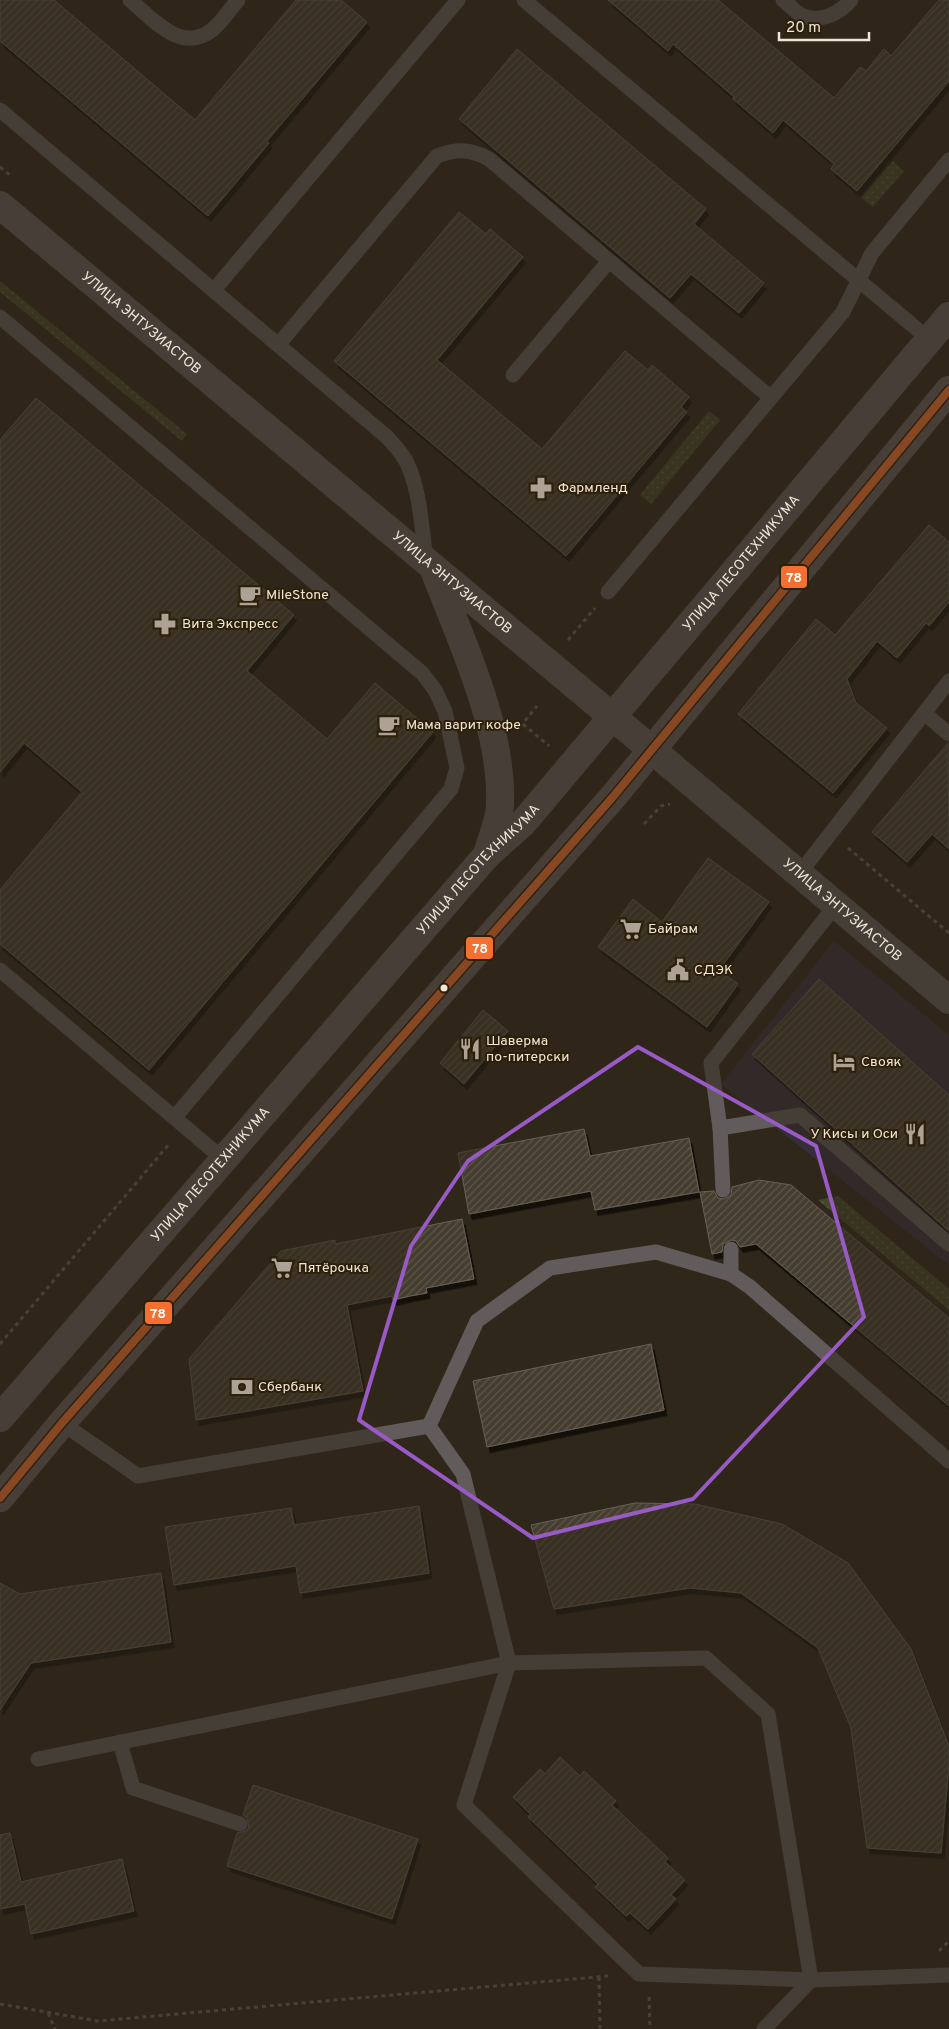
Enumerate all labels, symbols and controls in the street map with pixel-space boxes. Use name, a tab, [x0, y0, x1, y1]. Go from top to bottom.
scale bar	[779, 10, 869, 42]
text: 20 m	[786, 19, 821, 38]
street label: УЛИЦА ЭНТУЗИАСТОВ	[78, 268, 205, 378]
pharmacy icon: Фармленд	[528, 475, 554, 501]
place label: Фармленд	[558, 480, 628, 497]
street label: УЛИЦА ЛЕСОТЕХНИКУМА	[679, 491, 803, 635]
street label: УЛИЦА ЭНТУЗИАСТОВ	[389, 528, 515, 638]
line badge: 78	[780, 565, 808, 589]
text: 78	[786, 570, 802, 587]
cafe icon: MileStone	[237, 582, 263, 608]
place label: MileStone	[266, 587, 329, 604]
pharmacy icon: Вита Экспресс	[152, 611, 178, 637]
place label: Вита Экспресс	[182, 616, 278, 633]
cafe icon: Мама варит кофе	[376, 712, 402, 738]
place label: Мама варит кофе	[406, 717, 521, 734]
street label: УЛИЦА ЛЕСОТЕХНИКУМА	[413, 801, 544, 938]
street label: УЛИЦА ЭНТУЗИАСТОВ	[779, 855, 905, 965]
supermarket icon: Байрам	[618, 916, 644, 942]
place label: Байрам	[648, 921, 698, 938]
line badge: 78	[465, 936, 494, 960]
text: 78	[472, 941, 488, 958]
public building icon: СДЭК	[665, 957, 691, 983]
place label: СДЭК	[694, 962, 733, 979]
unlabelled marker	[439, 983, 449, 993]
place label: Шаверма по-питерски	[486, 1033, 570, 1066]
restaurant icon: Шаверма по-питерски	[457, 1036, 483, 1062]
hotel icon: Свояк	[831, 1049, 857, 1075]
place label: Свояк	[861, 1054, 902, 1071]
street label: УЛИЦА ЛЕСОТЕХНИКУМА	[148, 1104, 274, 1245]
restaurant icon: У Кисы и Оси	[902, 1121, 928, 1147]
place label: У Кисы и Оси	[810, 1126, 898, 1143]
supermarket icon: Пятёрочка	[269, 1255, 295, 1281]
place label: Пятёрочка	[298, 1260, 369, 1277]
line badge: 78	[144, 1301, 173, 1325]
text: 78	[150, 1306, 166, 1323]
bank icon: Сбербанк	[229, 1374, 255, 1400]
place label: Сбербанк	[258, 1379, 322, 1396]

